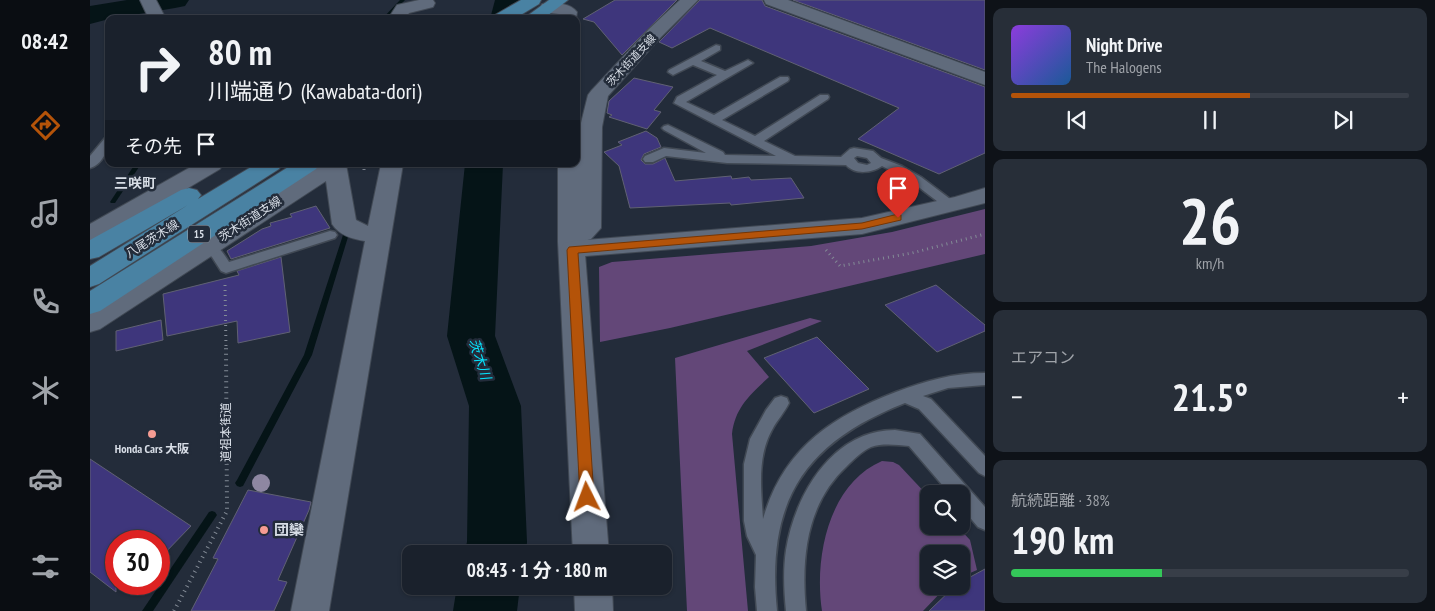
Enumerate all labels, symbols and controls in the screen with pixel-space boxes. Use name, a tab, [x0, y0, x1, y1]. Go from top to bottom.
text: 08:42	[21, 27, 69, 55]
text: 80 m	[208, 29, 272, 75]
street label: 茨木街道支線	[603, 31, 659, 89]
text: Night Drive	[1086, 33, 1163, 57]
icon: right	[125, 35, 190, 100]
text: The Halogens	[1086, 57, 1162, 77]
text: 川端通り (Kawabata-dori)	[208, 77, 421, 105]
icon: previous	[1063, 106, 1091, 134]
icon: pause	[1196, 106, 1224, 134]
icon: next	[1329, 106, 1357, 134]
icon: directions	[28, 108, 63, 143]
icon: arrive	[192, 130, 220, 158]
text: その先	[125, 134, 182, 158]
pin	[877, 167, 919, 218]
district label: 三咲町	[114, 174, 156, 192]
icon: arrive	[884, 174, 912, 202]
text: 26	[1179, 178, 1241, 262]
street label: 茨木街道支線	[215, 193, 284, 244]
icon: music	[28, 196, 63, 231]
street label: 八尾茨木線	[122, 216, 181, 261]
road number: 15	[188, 225, 210, 242]
text: km/h	[1196, 253, 1224, 273]
icon: phone	[28, 284, 63, 319]
water label: 茨木川	[465, 336, 496, 384]
text: エアコン	[1011, 347, 1075, 367]
text: 21.5°	[1172, 372, 1248, 421]
icon: climate	[28, 373, 63, 408]
text: −	[1011, 378, 1023, 415]
text: +	[1397, 378, 1409, 415]
street label: 道祖本街道	[218, 402, 233, 462]
marker: Honda Cars 大阪	[146, 428, 158, 440]
place label: Honda Cars 大阪	[115, 441, 189, 456]
icon: car	[28, 461, 63, 496]
position arrow	[560, 470, 612, 522]
map controls	[920, 485, 970, 595]
button: search	[920, 485, 970, 535]
text: 航続距離 · 38%	[1011, 490, 1110, 510]
text: 190 km	[1011, 515, 1114, 564]
place label: 団欒	[274, 520, 304, 539]
marker: 団欒	[258, 524, 270, 536]
speed limit sign: 30	[105, 530, 170, 595]
button: layers	[920, 545, 970, 595]
icon: filters	[28, 549, 63, 584]
text: 08:43 · 1 分 · 180 m	[467, 558, 607, 582]

